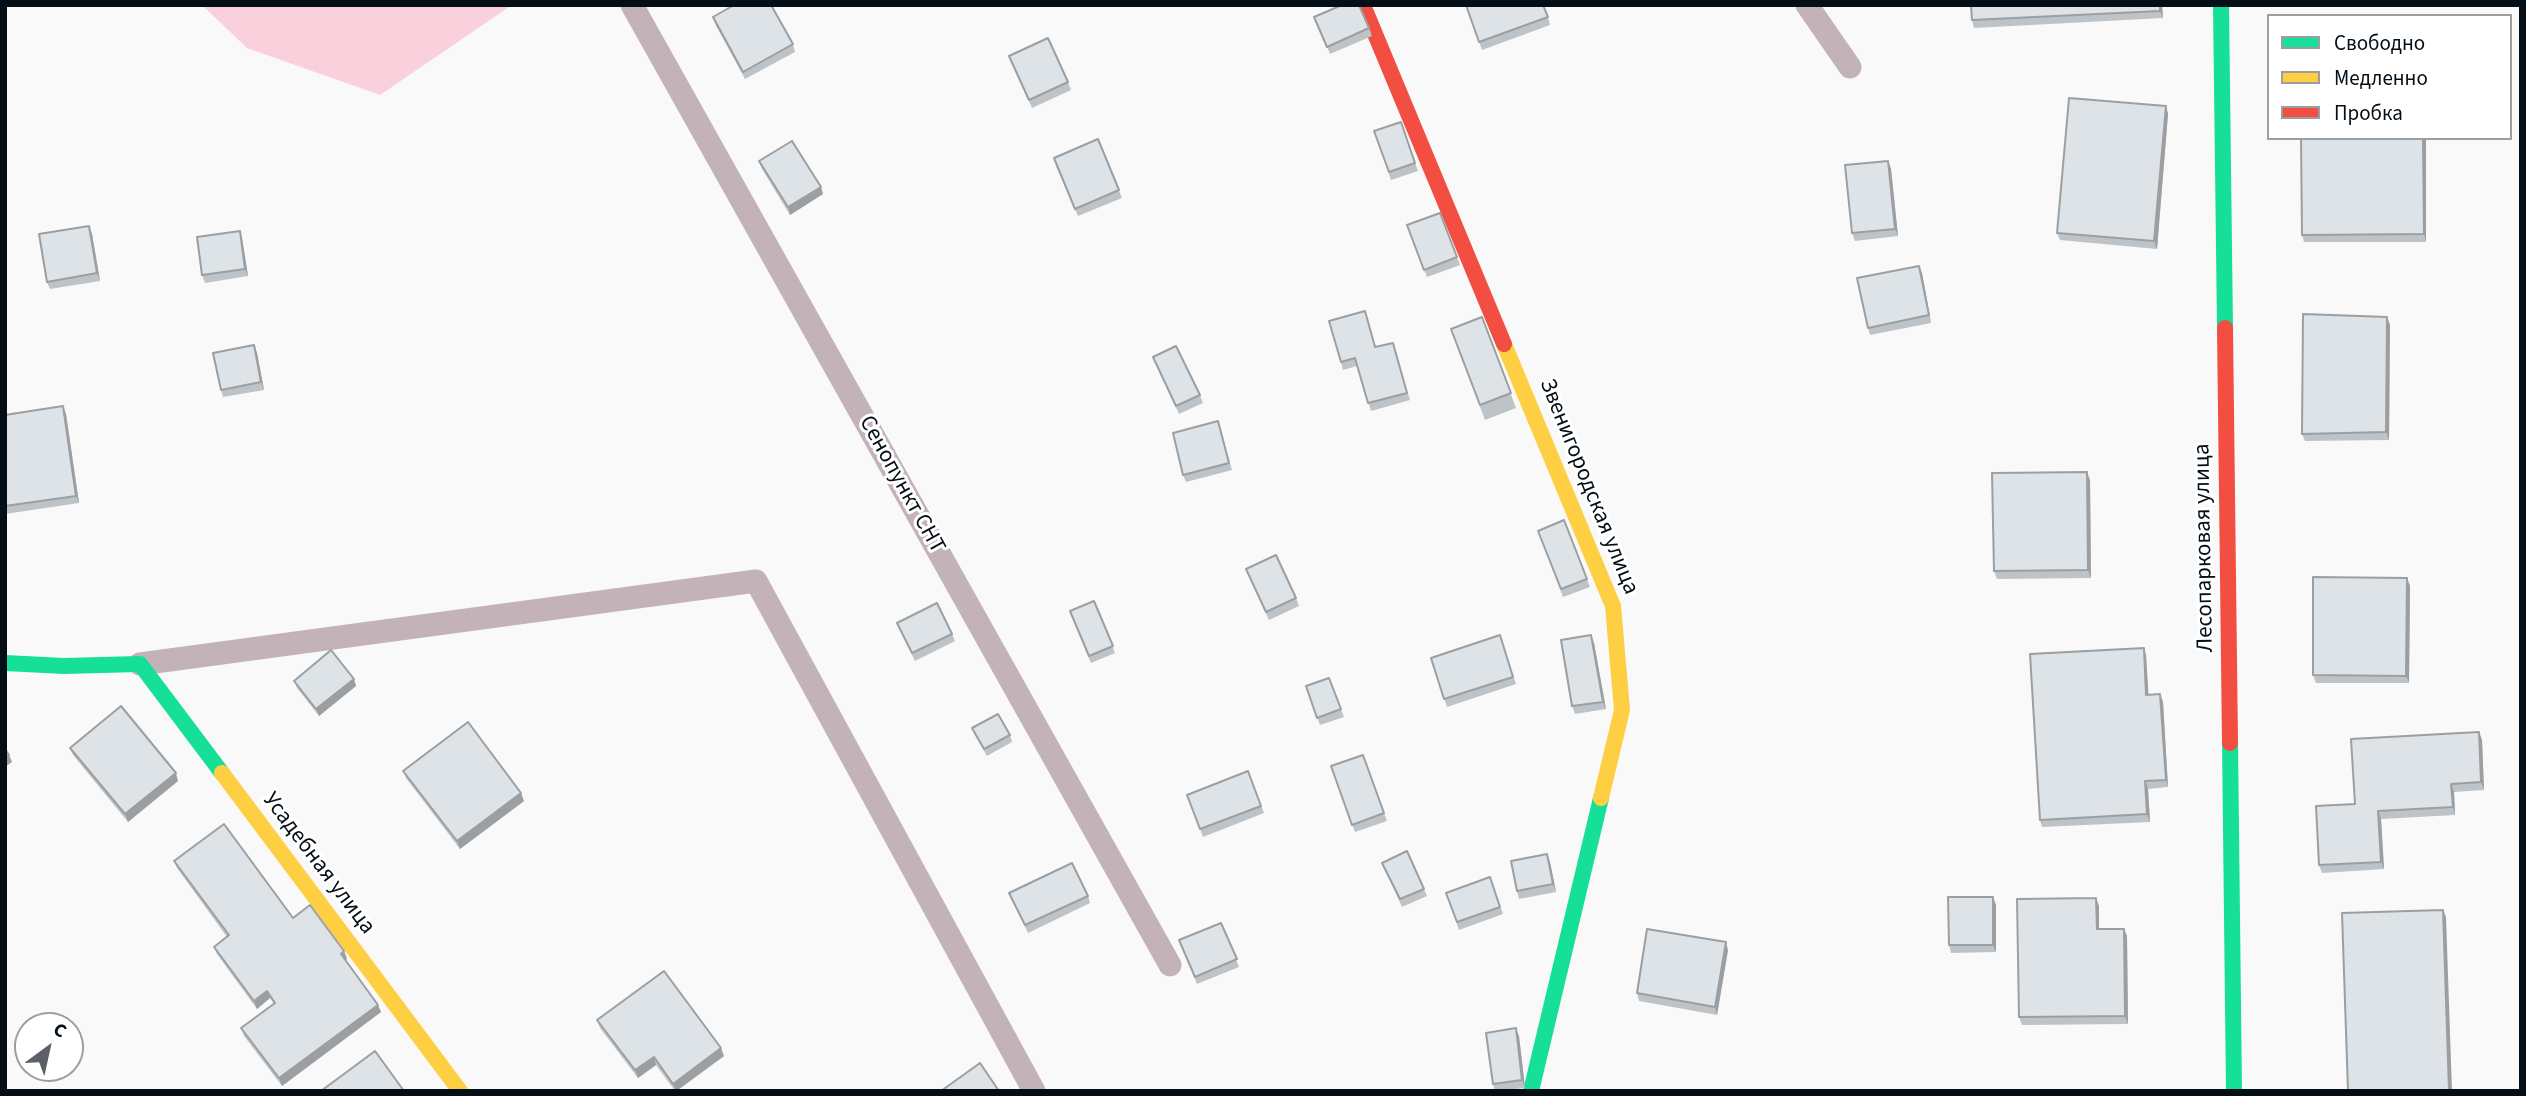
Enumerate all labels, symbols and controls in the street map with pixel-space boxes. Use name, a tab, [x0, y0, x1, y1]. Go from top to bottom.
legend	[2267, 14, 2512, 140]
text: Свободно	[2334, 28, 2425, 58]
text: Медленно	[2334, 63, 2428, 93]
text: Пробка	[2334, 98, 2403, 128]
street label: Звенигородская улица	[1532, 375, 1644, 599]
street label: Сенопункт СНТ	[852, 411, 950, 559]
street label: Лесопарковая улица	[2189, 443, 2221, 653]
street label: Усадебная улица	[256, 788, 380, 940]
north arrow	[14, 1012, 84, 1082]
text: С	[48, 1016, 72, 1045]

